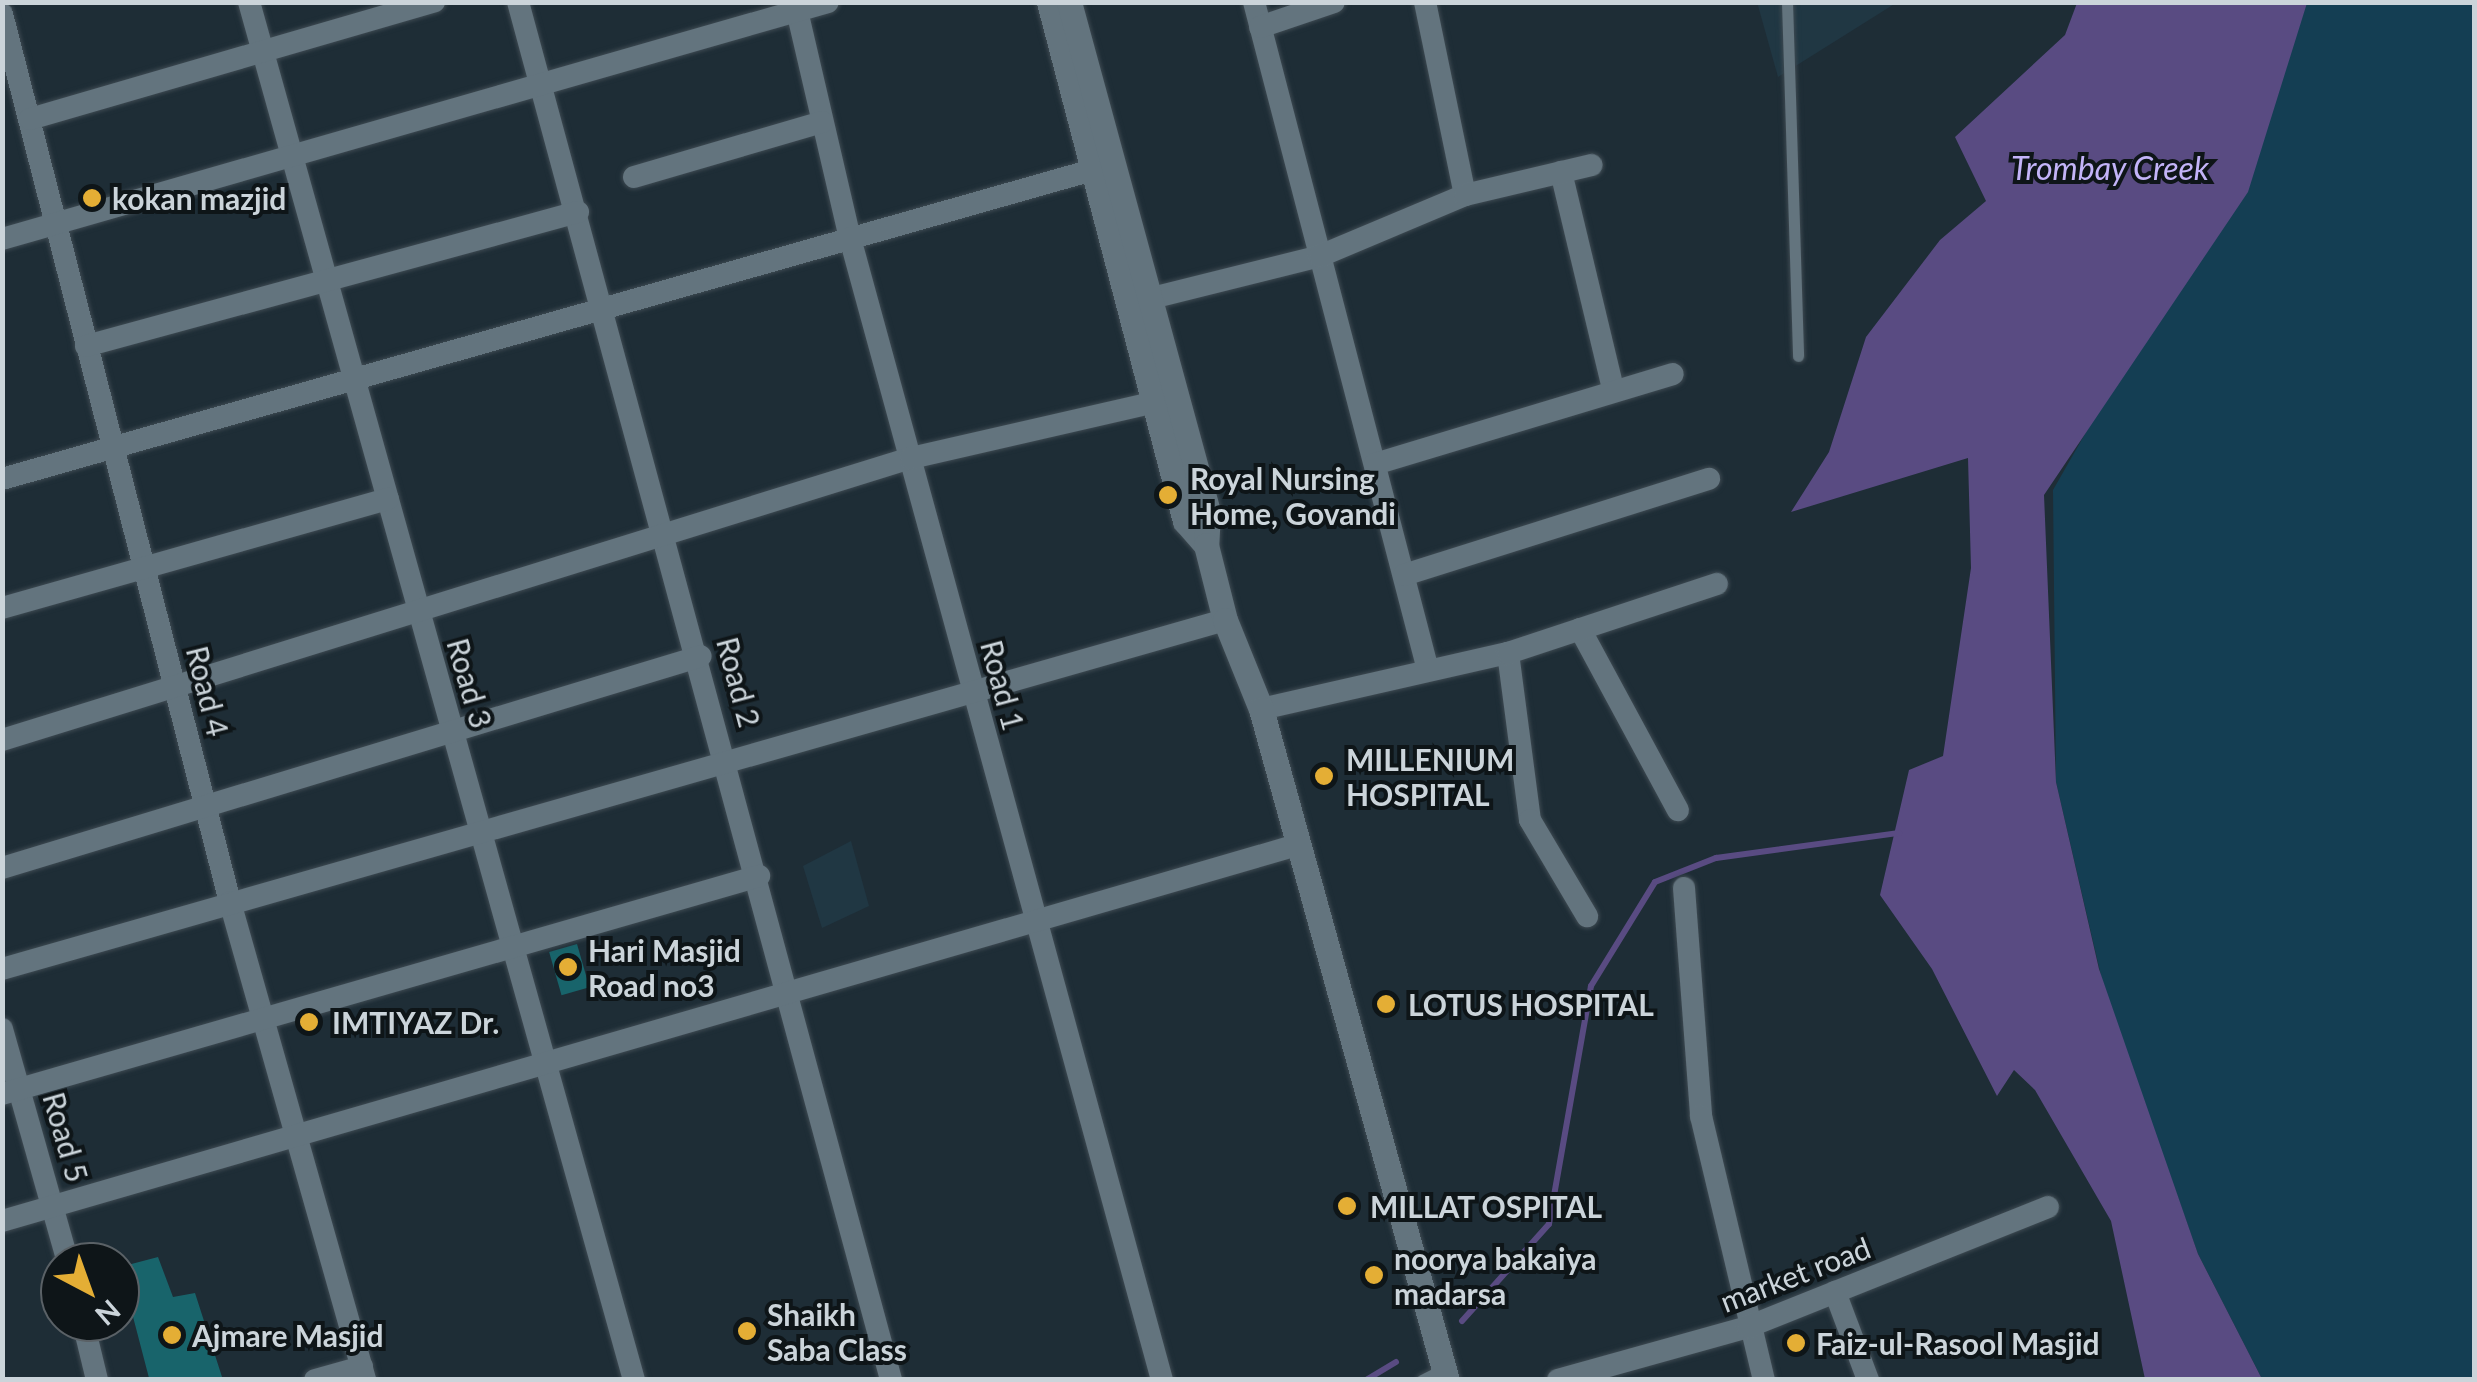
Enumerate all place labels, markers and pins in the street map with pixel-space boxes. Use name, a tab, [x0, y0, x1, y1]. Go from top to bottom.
place label: kokan mazjid	[112, 180, 286, 216]
marker: kokan mazjid	[81, 187, 103, 209]
place label: Royal Nursing Home, Govandi	[1190, 460, 1396, 530]
marker: Royal Nursing Home, Govandi	[1155, 482, 1181, 508]
place label: MILLENIUM HOSPITAL	[1346, 741, 1514, 812]
marker: MILLENIUM HOSPITAL	[1311, 763, 1337, 789]
place label: Hari Masjid Road no3	[588, 932, 741, 1002]
marker: Hari Masjid Road no3	[557, 956, 579, 978]
place label: LOTUS HOSPITAL	[1408, 986, 1654, 1022]
marker: LOTUS HOSPITAL	[1373, 991, 1399, 1017]
place label: IMTIYAZ Dr.	[332, 1004, 499, 1040]
marker: IMTIYAZ Dr.	[296, 1009, 322, 1035]
place label: MILLAT OSPITAL	[1370, 1188, 1603, 1224]
marker: MILLAT OSPITAL	[1334, 1193, 1360, 1219]
place label: noorya bakaiya madarsa	[1394, 1240, 1596, 1310]
marker: noorya bakaiya madarsa	[1363, 1264, 1385, 1286]
place label: Shaikh Saba Class	[767, 1296, 907, 1366]
place label: Ajmare Masjid	[192, 1317, 383, 1353]
marker: Shaikh Saba Class	[736, 1320, 758, 1342]
marker: Ajmare Masjid	[161, 1324, 183, 1346]
place label: Faiz-ul-Rasool Masjid	[1816, 1325, 2100, 1361]
marker: Faiz-ul-Rasool Masjid	[1785, 1332, 1807, 1354]

